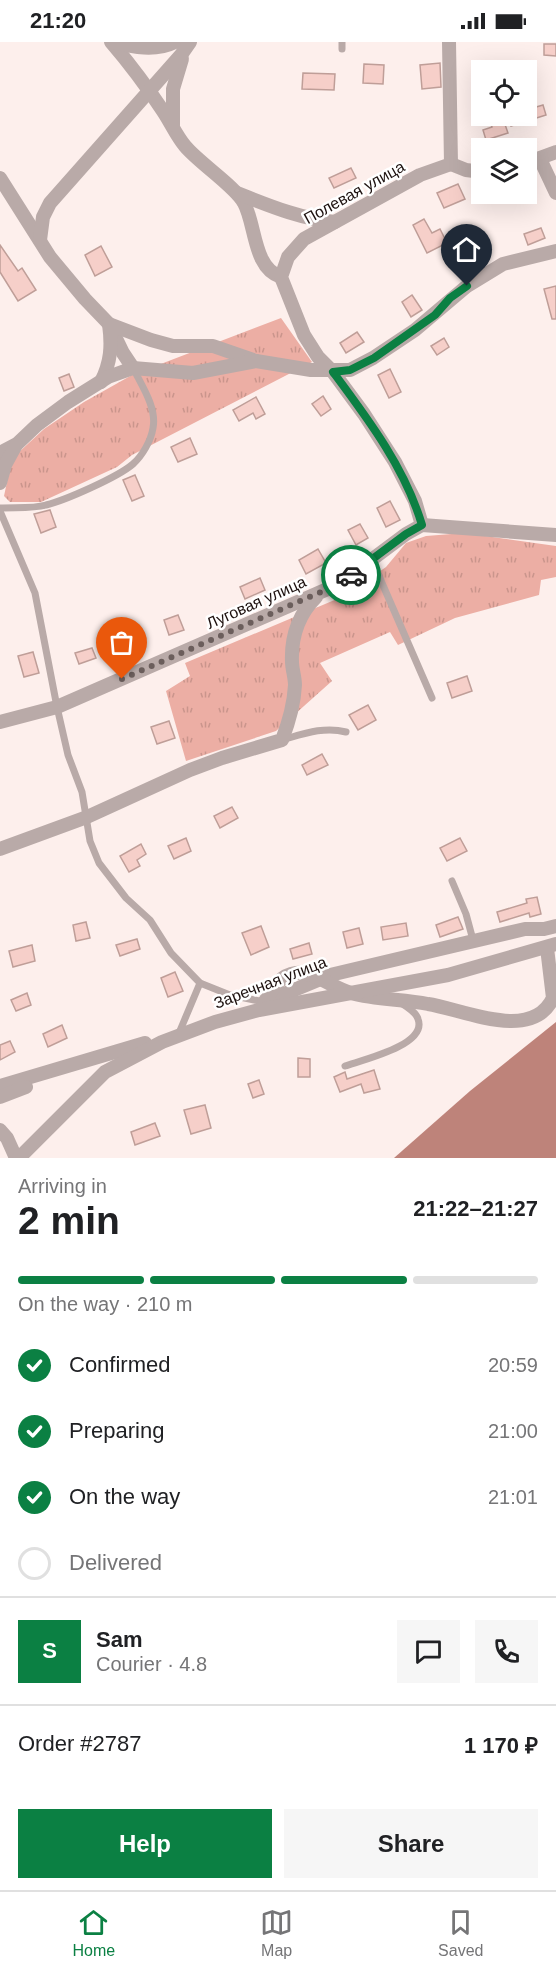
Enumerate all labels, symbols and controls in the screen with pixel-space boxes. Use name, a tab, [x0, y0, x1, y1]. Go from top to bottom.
text: 21:20	[30, 8, 86, 33]
map controls	[471, 60, 537, 204]
button: locate	[471, 60, 537, 126]
button: layers	[471, 138, 537, 204]
street label: Полевая улица	[301, 158, 408, 227]
pin	[441, 224, 492, 286]
icon: home	[450, 233, 483, 266]
courier	[321, 545, 381, 605]
icon: car	[335, 559, 368, 592]
street label: Луговая улица	[204, 573, 309, 632]
pin	[96, 617, 147, 679]
icon: bag	[105, 626, 138, 659]
street label: Заречная улица	[212, 953, 329, 1012]
text: Arriving in	[18, 1175, 107, 1197]
text: 21:22–21:27	[413, 1196, 538, 1221]
text: 2 min	[18, 1199, 120, 1242]
text: On the way · 210 m	[18, 1293, 193, 1315]
icon: check	[18, 1349, 51, 1382]
text: Confirmed	[69, 1352, 170, 1377]
text: 20:59	[488, 1354, 538, 1376]
icon: check	[18, 1415, 51, 1448]
text: Preparing	[69, 1418, 164, 1443]
text: 21:00	[488, 1420, 538, 1442]
icon: check	[18, 1481, 51, 1514]
text: On the way	[69, 1484, 180, 1509]
text: 21:01	[488, 1486, 538, 1508]
text: Delivered	[69, 1550, 162, 1575]
button: chat	[397, 1620, 460, 1683]
button: phone	[475, 1620, 538, 1683]
text: Sam	[96, 1627, 142, 1652]
text: S	[42, 1638, 57, 1663]
text: Courier · 4.8	[96, 1653, 207, 1675]
text: Order #2787	[18, 1731, 142, 1756]
text: 1 170 ₽	[464, 1733, 538, 1758]
button: Help	[18, 1809, 272, 1878]
button: Share	[284, 1809, 538, 1878]
tab: Home	[72, 1906, 115, 1960]
tab: Map	[260, 1906, 293, 1960]
tab: Saved	[438, 1906, 483, 1960]

